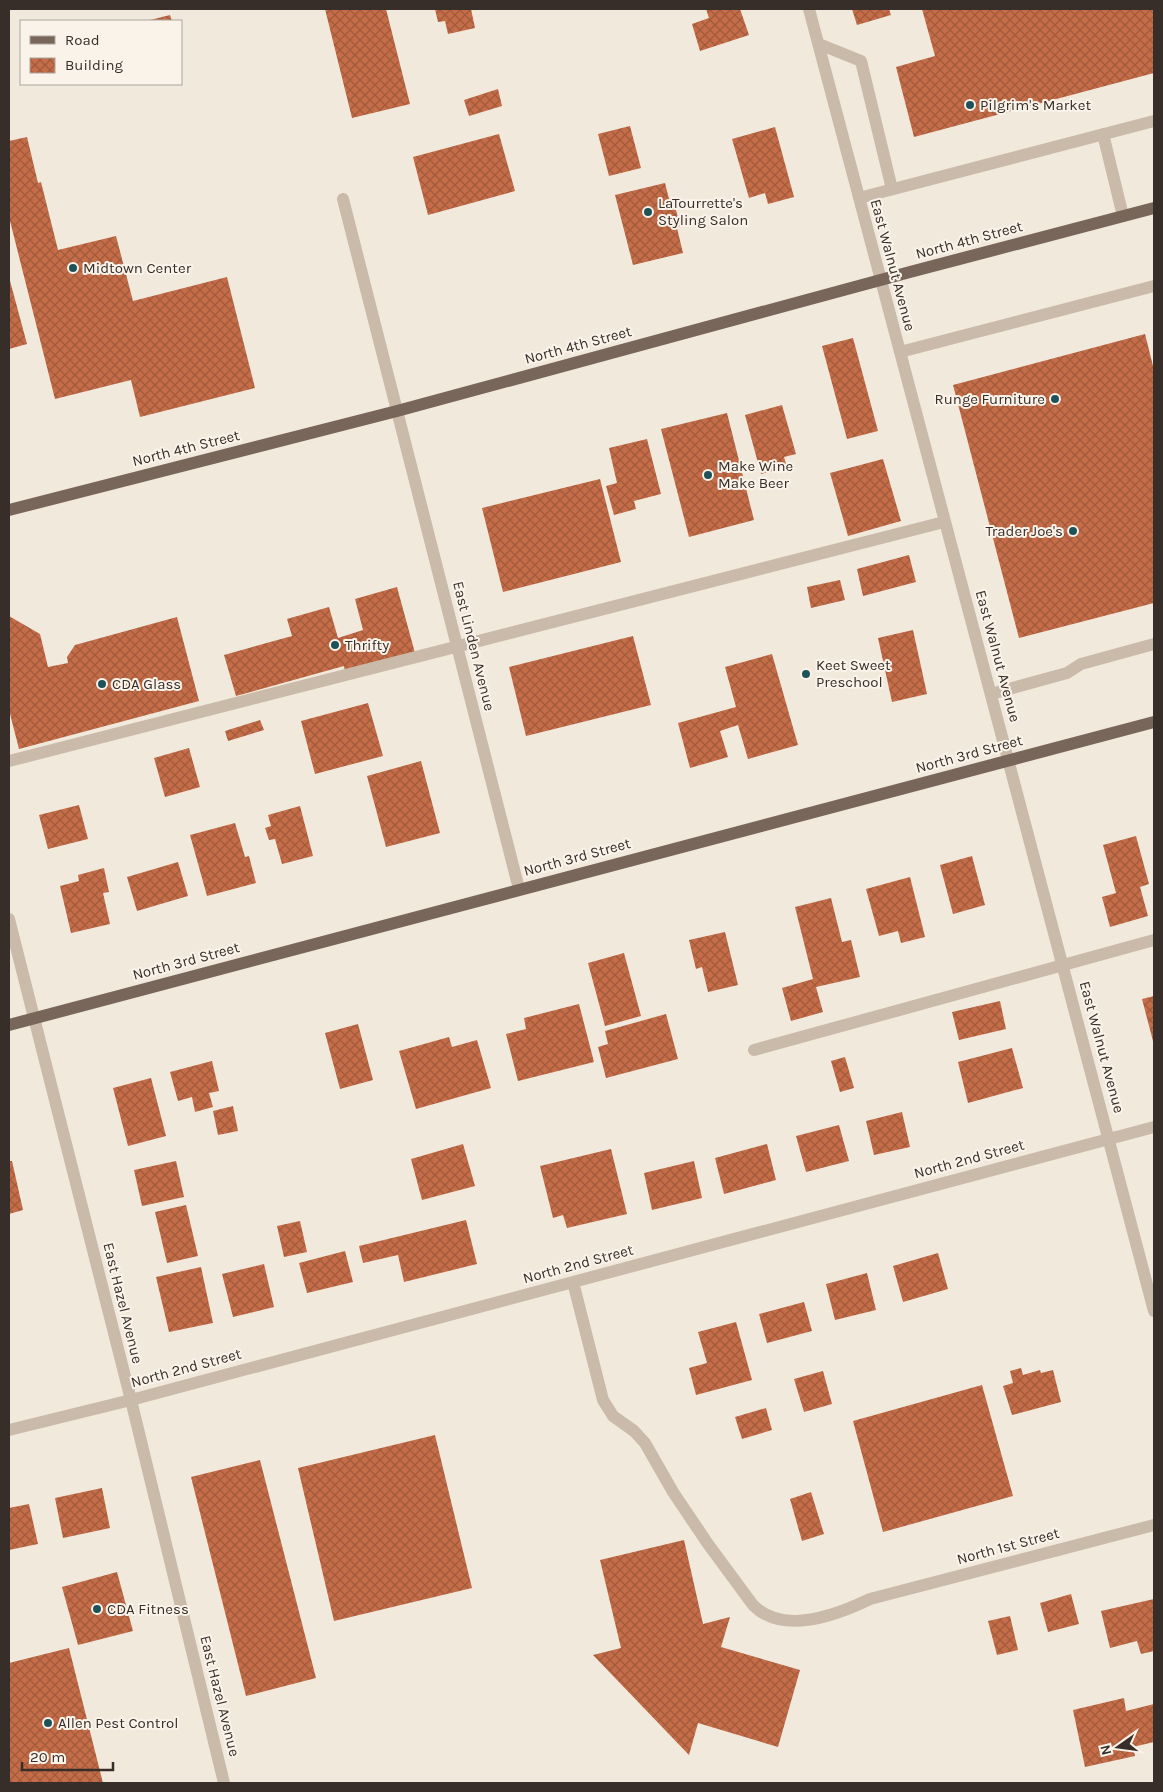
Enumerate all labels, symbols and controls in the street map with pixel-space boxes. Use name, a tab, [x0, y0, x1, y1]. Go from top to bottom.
legend	[20, 20, 182, 85]
text: Road	[65, 31, 100, 49]
text: Building	[65, 56, 123, 74]
place label: Pilgrim's Market	[980, 96, 1091, 114]
marker: Pilgrim's Market	[964, 99, 976, 111]
place label: LaTourrette's Styling Salon	[658, 194, 748, 229]
street label: East Walnut Avenue	[867, 197, 919, 333]
marker: LaTourrette's Styling Salon	[642, 206, 654, 218]
street label: North 4th Street	[914, 217, 1025, 263]
place label: Midtown Center	[83, 259, 192, 277]
marker: Midtown Center	[67, 262, 79, 274]
street label: North 4th Street	[523, 322, 634, 368]
place label: Runge Furniture	[935, 390, 1045, 408]
marker: Runge Furniture	[1049, 393, 1061, 405]
street label: North 4th Street	[130, 426, 242, 470]
place label: Make Wine Make Beer	[718, 457, 793, 492]
marker: Make Wine Make Beer	[702, 469, 714, 481]
place label: Trader Joe's	[985, 522, 1063, 540]
marker: Trader Joe's	[1067, 525, 1079, 537]
street label: East Linden Avenue	[449, 579, 499, 713]
street label: East Walnut Avenue	[972, 588, 1024, 724]
place label: Thrifty	[345, 636, 389, 654]
marker: Thrifty	[329, 639, 341, 651]
place label: Keet Sweet Preschool	[816, 656, 891, 691]
marker: Keet Sweet Preschool	[800, 668, 812, 680]
place label: CDA Glass	[112, 675, 181, 693]
marker: CDA Glass	[96, 678, 108, 690]
street label: North 3rd Street	[914, 731, 1025, 777]
street label: North 3rd Street	[522, 834, 633, 880]
street label: North 3rd Street	[131, 938, 242, 984]
street label: East Walnut Avenue	[1076, 979, 1128, 1115]
street label: North 2nd Street	[912, 1136, 1026, 1182]
street label: East Hazel Avenue	[99, 1241, 147, 1365]
street label: North 2nd Street	[521, 1241, 635, 1287]
street label: North 2nd Street	[129, 1345, 243, 1391]
street label: North 1st Street	[955, 1524, 1062, 1568]
place label: CDA Fitness	[107, 1600, 189, 1618]
marker: CDA Fitness	[91, 1603, 103, 1615]
street label: East Hazel Avenue	[196, 1634, 244, 1758]
place label: Allen Pest Control	[58, 1714, 178, 1732]
marker: Allen Pest Control	[42, 1717, 54, 1729]
north arrow	[1093, 1722, 1143, 1772]
scale bar	[22, 1740, 114, 1772]
text: N	[1096, 1743, 1115, 1757]
text: 20 m	[30, 1748, 65, 1766]

